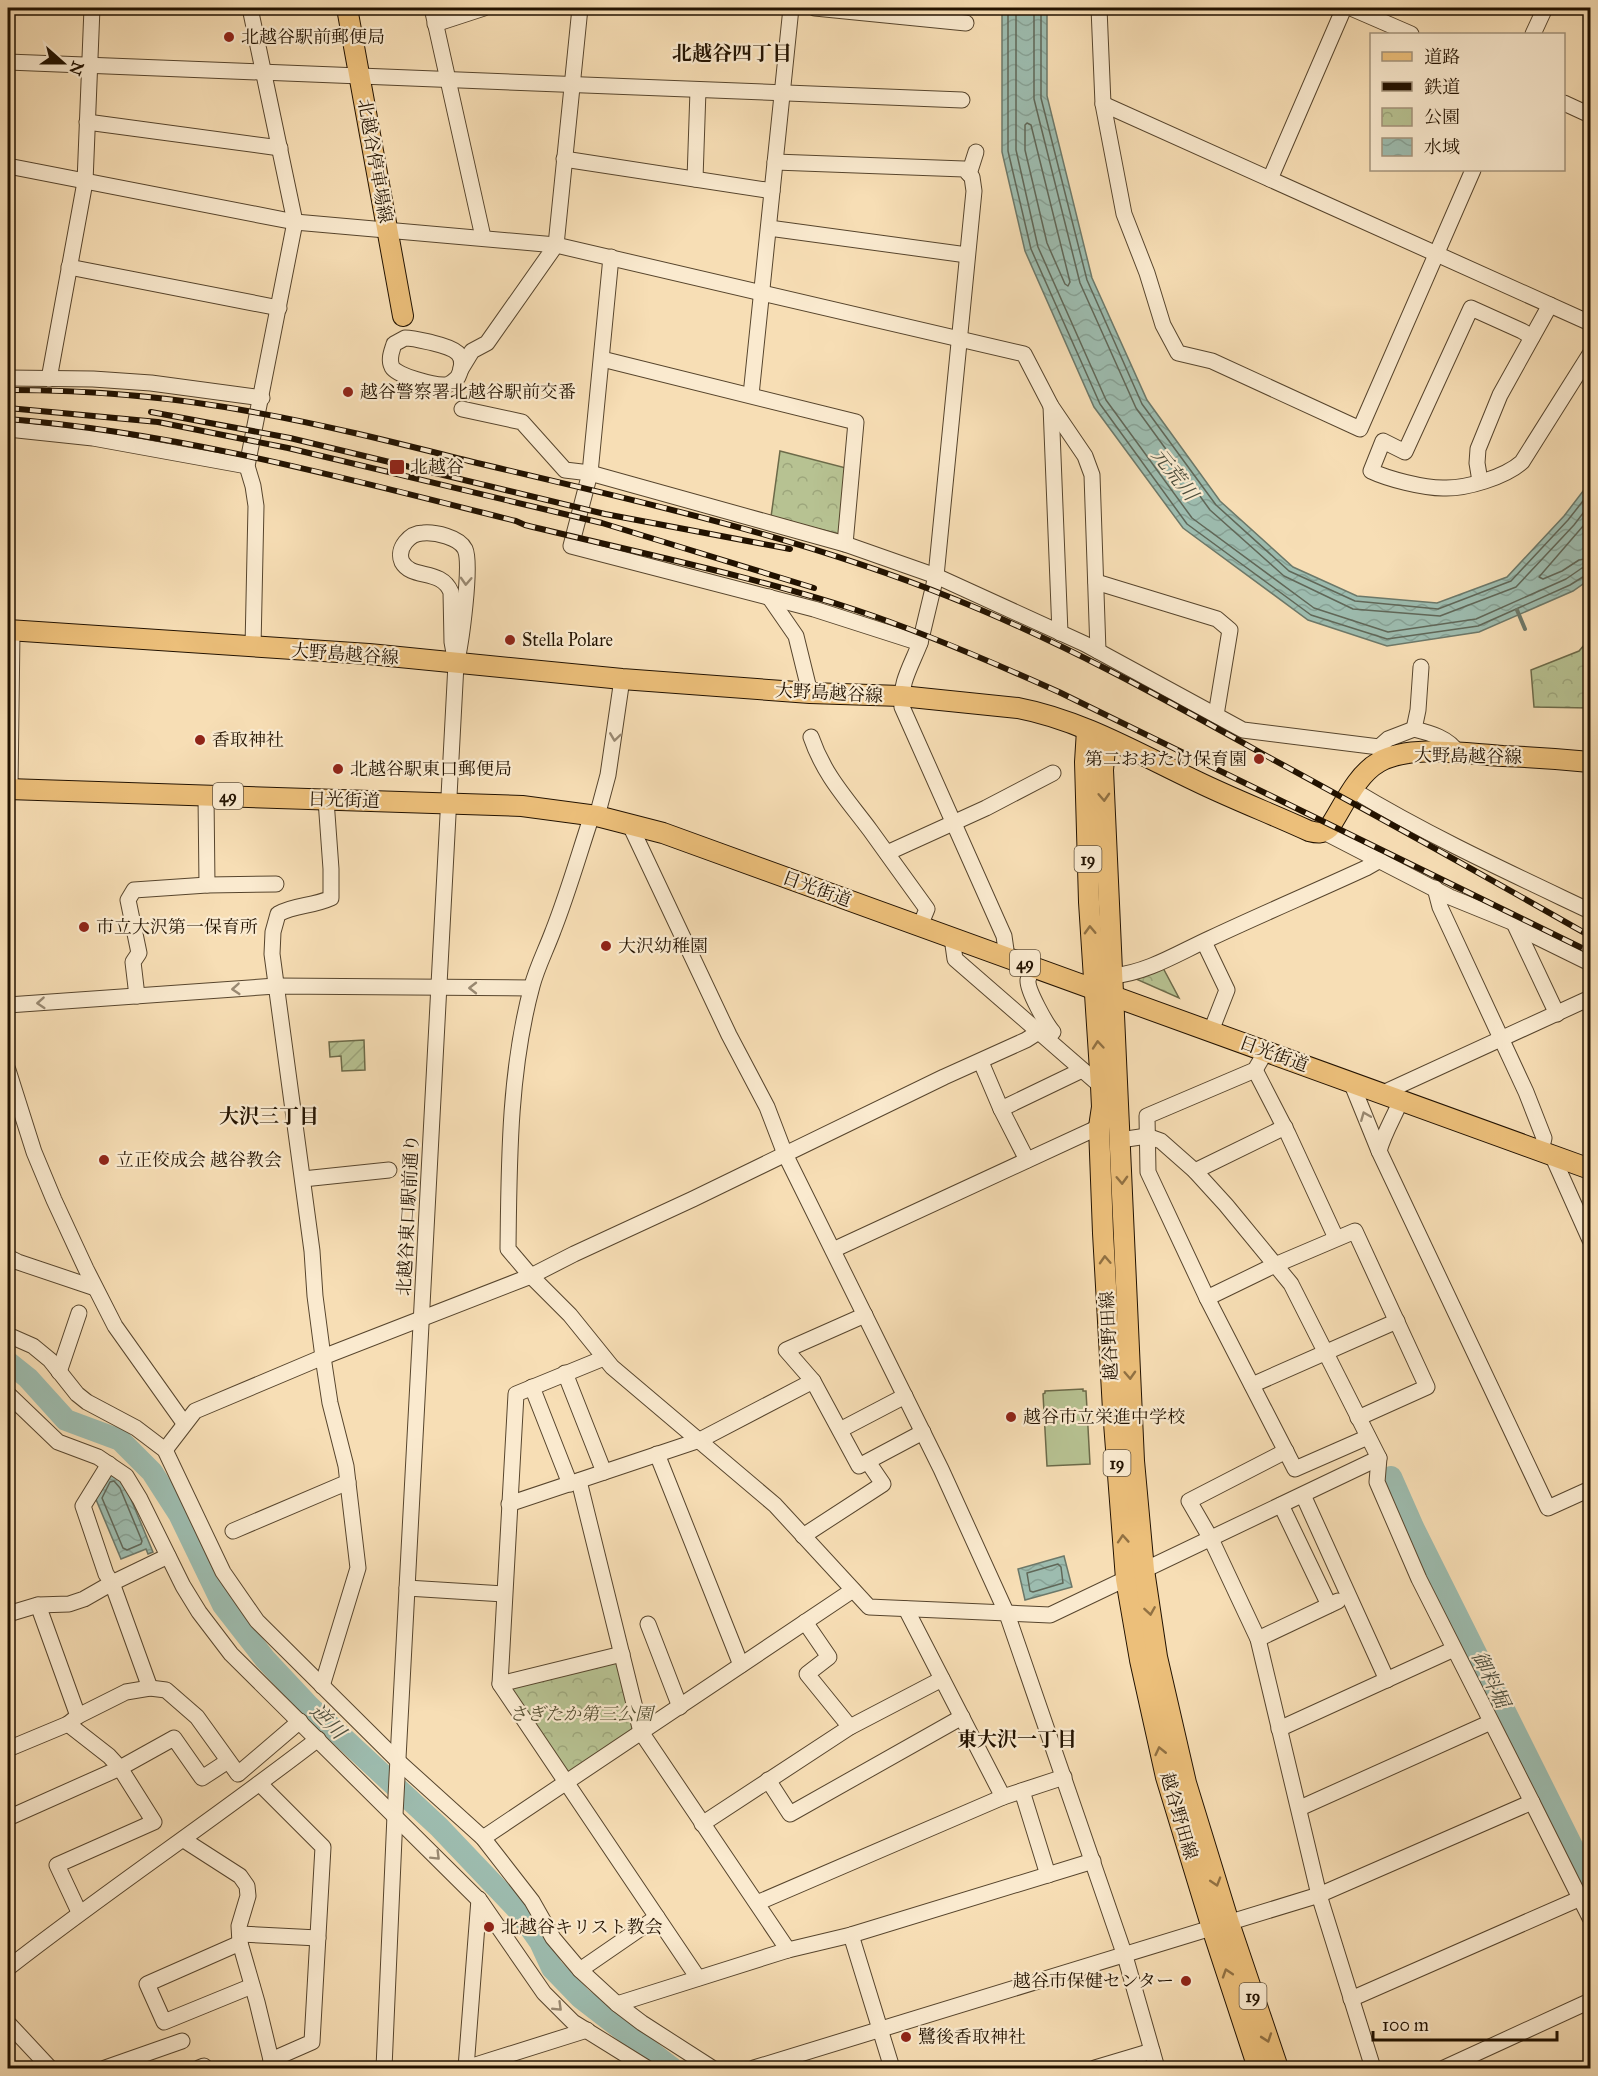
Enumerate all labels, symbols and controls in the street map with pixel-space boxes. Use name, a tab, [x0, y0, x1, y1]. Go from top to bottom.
place label: 北越谷駅前郵便局	[241, 26, 385, 48]
marker: 北越谷駅前郵便局	[222, 30, 236, 44]
north arrow	[33, 33, 93, 93]
legend	[1370, 33, 1565, 171]
district label: 北越谷四丁目	[672, 41, 792, 65]
text: 道路	[1424, 46, 1460, 68]
text: N	[65, 58, 88, 78]
text: 鉄道	[1424, 76, 1460, 98]
street label: 北越谷停車場線	[353, 97, 397, 225]
text: 公園	[1424, 106, 1460, 128]
text: 水域	[1424, 136, 1460, 158]
place label: 越谷警察署北越谷駅前交番	[360, 381, 576, 403]
marker: 越谷警察署北越谷駅前交番	[341, 385, 355, 399]
water label: 元荒川	[1147, 443, 1204, 507]
place label: 北越谷	[410, 456, 464, 478]
marker: 北越谷	[388, 458, 406, 476]
one-way arrow	[459, 577, 472, 586]
place label: Stella Polare	[522, 629, 613, 651]
marker: Stella Polare	[503, 633, 517, 647]
street label: 大野島越谷線	[290, 639, 400, 669]
street label: 大野島越谷線	[774, 679, 884, 707]
place label: 香取神社	[212, 729, 284, 751]
one-way arrow	[609, 732, 621, 741]
marker: 香取神社	[193, 733, 207, 747]
street label: 大野島越谷線	[1414, 744, 1522, 768]
place label: 第二おおたけ保育園	[1085, 748, 1247, 770]
marker: 第二おおたけ保育園	[1252, 752, 1266, 766]
place label: 北越谷駅東口郵便局	[350, 758, 512, 780]
marker: 北越谷駅東口郵便局	[331, 762, 345, 776]
road number: 49	[213, 783, 243, 809]
street label: 日光街道	[308, 788, 380, 812]
one-way arrow	[1098, 792, 1111, 801]
road number: 19	[1074, 846, 1102, 872]
street label: 日光街道	[779, 866, 855, 912]
place label: 市立大沢第一保育所	[96, 916, 258, 938]
marker: 市立大沢第一保育所	[77, 920, 91, 934]
one-way arrow	[1084, 925, 1097, 934]
place label: 大沢幼稚園	[618, 935, 708, 957]
marker: 大沢幼稚園	[599, 939, 613, 953]
road number: 49	[1010, 950, 1040, 976]
one-way arrow	[231, 982, 240, 995]
one-way arrow	[468, 982, 477, 994]
one-way arrow	[37, 996, 46, 1009]
street label: 日光街道	[1236, 1031, 1312, 1077]
one-way arrow	[1091, 1040, 1104, 1049]
district label: 大沢三丁目	[219, 1104, 319, 1128]
one-way arrow	[1360, 1112, 1372, 1123]
street label: 北越谷東口駅前通り	[393, 1134, 423, 1296]
place label: 立正佼成会 越谷教会	[116, 1149, 282, 1171]
marker: 立正佼成会 越谷教会	[97, 1153, 111, 1167]
one-way arrow	[1115, 1176, 1128, 1185]
one-way arrow	[1098, 1256, 1111, 1265]
street label: 越谷野田線	[1096, 1290, 1122, 1382]
one-way arrow	[1124, 1371, 1137, 1380]
place label: 越谷市立栄進中学校	[1023, 1406, 1185, 1428]
marker: 越谷市立栄進中学校	[1004, 1410, 1018, 1424]
road number: 19	[1104, 1450, 1130, 1476]
one-way arrow	[1117, 1534, 1130, 1543]
one-way arrow	[1143, 1606, 1155, 1616]
water label: 御料堀	[1467, 1647, 1516, 1714]
water label: 逆川	[305, 1698, 352, 1745]
park label: さぎたか第三公園	[509, 1703, 656, 1725]
district label: 東大沢一丁目	[957, 1727, 1077, 1751]
one-way arrow	[1155, 1746, 1168, 1756]
street label: 越谷野田線	[1156, 1770, 1202, 1862]
one-way arrow	[429, 1850, 440, 1860]
one-way arrow	[1209, 1876, 1221, 1887]
place label: 北越谷キリスト教会	[501, 1916, 663, 1938]
marker: 北越谷キリスト教会	[482, 1920, 496, 1934]
one-way arrow	[1221, 1968, 1234, 1979]
place label: 越谷市保健センター	[1013, 1970, 1174, 1992]
marker: 越谷市保健センター	[1179, 1974, 1193, 1988]
road number: 19	[1240, 1983, 1266, 2009]
one-way arrow	[552, 2000, 562, 2011]
scale bar	[1373, 2004, 1558, 2042]
text: 100 m	[1382, 2014, 1429, 2036]
place label: 鷺後香取神社	[918, 2026, 1026, 2048]
marker: 鷺後香取神社	[899, 2030, 913, 2044]
one-way arrow	[1260, 2032, 1273, 2043]

